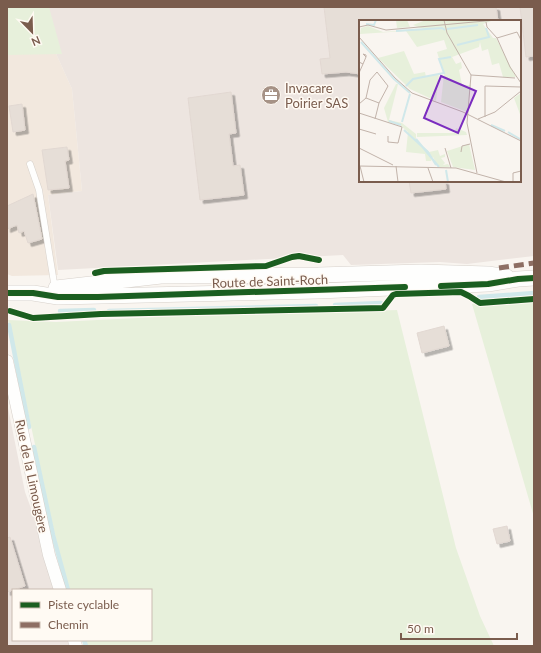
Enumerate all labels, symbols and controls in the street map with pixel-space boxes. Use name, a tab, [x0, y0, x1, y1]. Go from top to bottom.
north arrow	[12, 12, 52, 52]
inset map	[359, 20, 521, 182]
text: N	[30, 34, 43, 49]
place label: Invacare Poirier SAS	[285, 80, 348, 111]
office icon: Invacare Poirier SAS	[260, 84, 282, 106]
street label: Route de Saint-Roch	[212, 271, 328, 291]
street label: Rue de la Limougère	[12, 418, 52, 534]
legend	[12, 589, 152, 641]
text: Piste cyclable	[48, 597, 119, 612]
scale bar	[401, 615, 517, 641]
text: Chemin	[48, 617, 89, 632]
text: 50 m	[407, 621, 434, 636]

